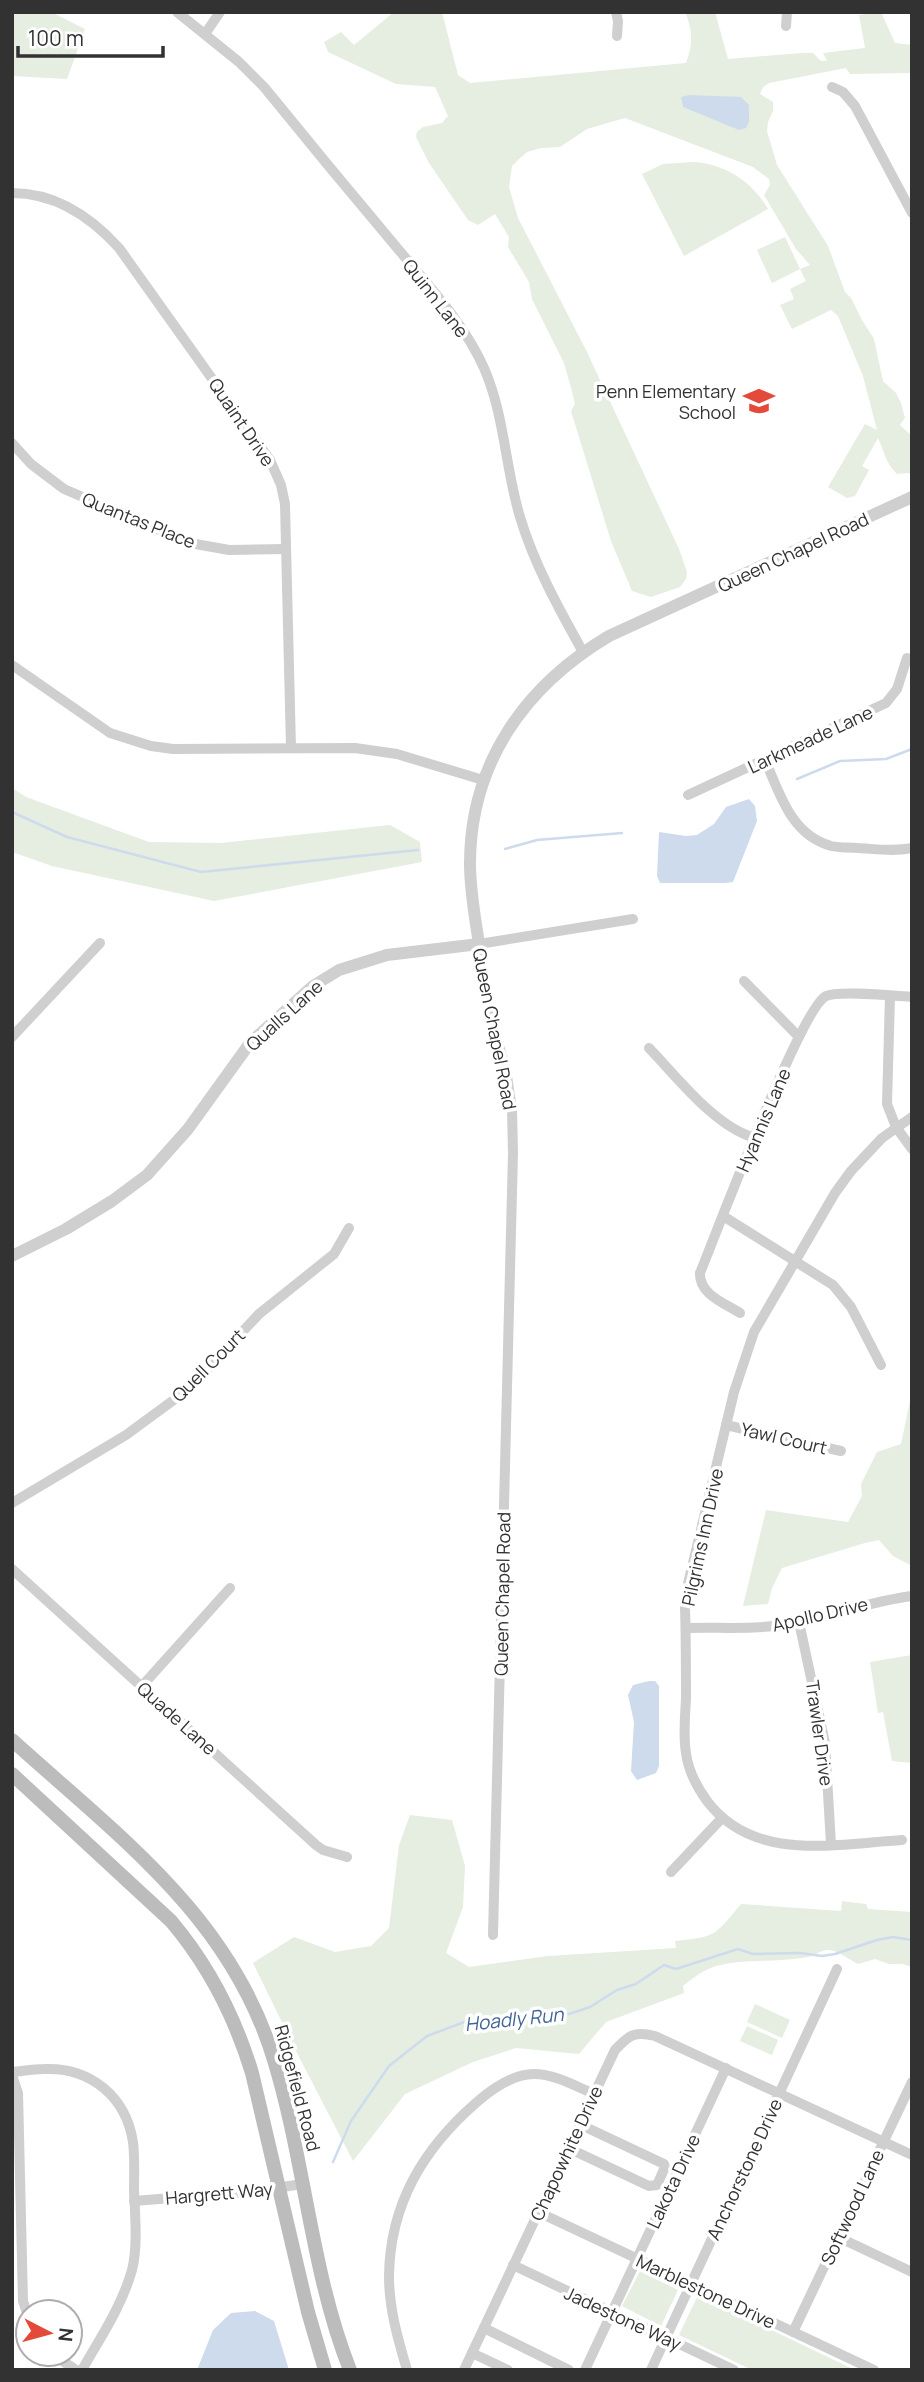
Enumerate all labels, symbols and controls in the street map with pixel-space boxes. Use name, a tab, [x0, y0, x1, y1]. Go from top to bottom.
scale bar	[18, 14, 163, 58]
text: 100 m	[28, 24, 84, 52]
street label: Quinn Lane	[398, 254, 474, 342]
street label: Quaint Drive	[204, 373, 280, 471]
place label: Penn Elementary School	[596, 379, 737, 424]
school or university icon: Penn Elementary School	[742, 384, 776, 418]
street label: Quantas Place	[79, 486, 199, 554]
street label: Queen Chapel Road	[714, 506, 872, 598]
street label: Larkmeade Lane	[744, 700, 876, 778]
street label: Queen Chapel Road	[468, 946, 522, 1112]
street label: Qualls Lane	[240, 974, 328, 1056]
street label: Hyannis Lane	[730, 1064, 796, 1176]
street label: Quell Court	[166, 1323, 250, 1407]
street label: Yawl Court	[739, 1416, 829, 1460]
street label: Pilgrims Inn Drive	[676, 1466, 728, 1608]
street label: Queen Chapel Road	[489, 1512, 515, 1676]
street label: Apollo Drive	[770, 1591, 870, 1637]
street label: Quade Lane	[132, 1676, 222, 1760]
street label: Trawler Drive	[801, 1679, 839, 1787]
water label: Hoadly Run	[463, 2001, 565, 2037]
street label: Ridgefield Road	[270, 2022, 326, 2154]
street label: Chapowhite Drive	[524, 2082, 608, 2224]
street label: Anchorstone Drive	[701, 2094, 787, 2244]
street label: Lakota Drive	[641, 2130, 705, 2232]
street label: Softwood Lane	[815, 2145, 889, 2269]
street label: Hargrett Way	[164, 2176, 274, 2210]
street label: Marblestone Drive	[633, 2248, 779, 2334]
street label: Jadestone Way	[561, 2280, 686, 2356]
north arrow	[14, 2298, 84, 2368]
text: N	[52, 2327, 80, 2343]

